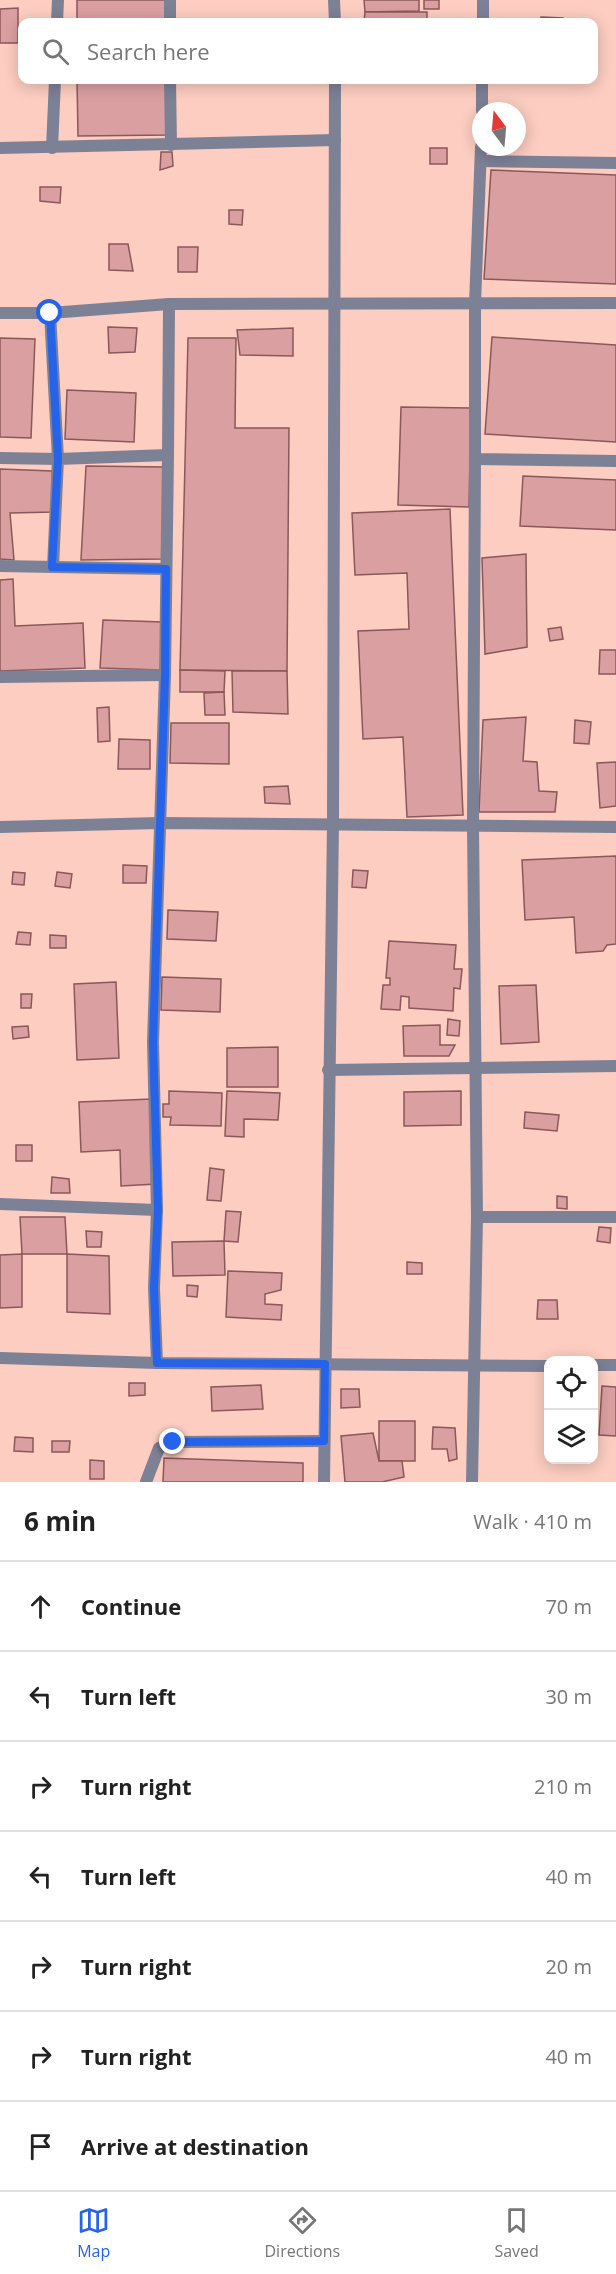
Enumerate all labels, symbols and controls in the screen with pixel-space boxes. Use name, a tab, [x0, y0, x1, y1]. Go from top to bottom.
search box	[18, 18, 598, 84]
icon: search	[39, 35, 72, 68]
text: Search here	[87, 36, 210, 66]
north arrow	[472, 102, 526, 156]
route start	[36, 299, 62, 325]
map controls	[544, 1356, 598, 1464]
button: locate	[544, 1356, 598, 1410]
button: layers	[544, 1410, 598, 1464]
route end	[159, 1428, 185, 1454]
text: 6 min	[24, 1503, 96, 1539]
text: Walk · 410 m	[473, 1508, 592, 1535]
icon: ahead	[24, 1590, 57, 1623]
text: Continue	[81, 1591, 181, 1621]
text: 70 m	[545, 1593, 592, 1620]
icon: left	[24, 1680, 57, 1713]
text: Turn left	[81, 1681, 176, 1711]
text: 30 m	[545, 1683, 592, 1710]
icon: right	[24, 1770, 57, 1803]
text: Turn right	[81, 1771, 192, 1801]
text: 210 m	[534, 1773, 592, 1800]
icon: left	[24, 1860, 57, 1893]
text: Turn left	[81, 1861, 176, 1891]
text: 40 m	[545, 1863, 592, 1890]
icon: right	[24, 1950, 57, 1983]
text: Turn right	[81, 1951, 192, 1981]
text: 20 m	[545, 1953, 592, 1980]
icon: right	[24, 2040, 57, 2073]
text: Turn right	[81, 2041, 192, 2071]
text: 40 m	[545, 2043, 592, 2070]
icon: arrive	[24, 2130, 57, 2163]
text: Arrive at destination	[81, 2131, 309, 2161]
tab: Map	[77, 2204, 110, 2262]
tab: Directions	[265, 2204, 340, 2262]
tab: Saved	[494, 2204, 539, 2262]

